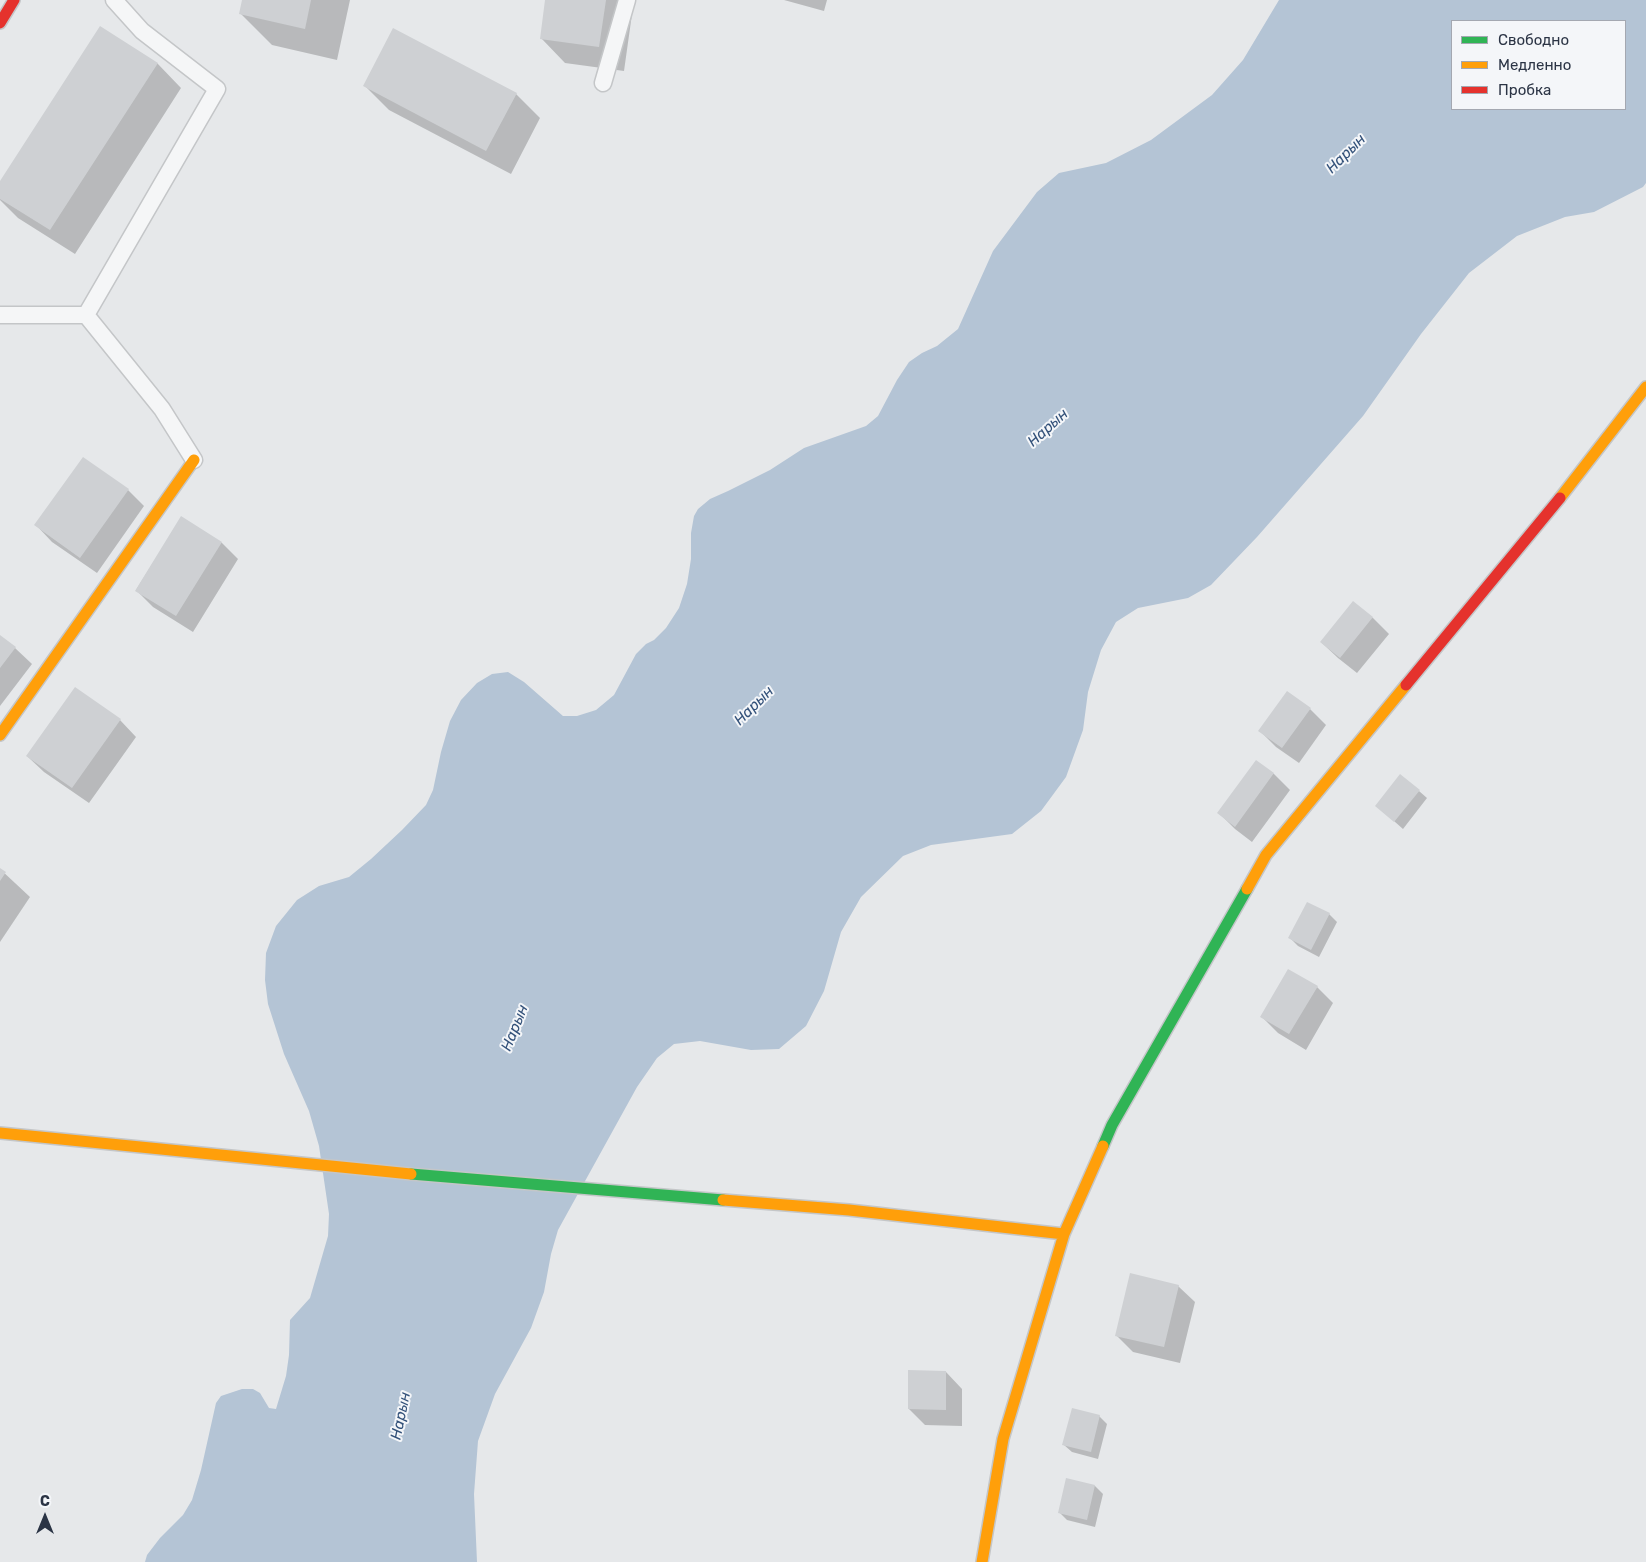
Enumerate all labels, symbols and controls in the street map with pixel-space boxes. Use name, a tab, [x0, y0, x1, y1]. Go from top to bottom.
legend	[1451, 20, 1626, 110]
text: Свободно	[1498, 31, 1569, 49]
text: Медленно	[1498, 56, 1571, 74]
text: Пробка	[1498, 81, 1551, 99]
water label: Нарын	[1323, 131, 1369, 177]
water label: Нарын	[1024, 405, 1072, 451]
water label: Нарын	[731, 683, 777, 729]
water label: Нарын	[498, 1002, 532, 1054]
water label: Нарын	[387, 1391, 415, 1441]
north arrow	[20, 1492, 70, 1542]
text: С	[40, 1493, 50, 1510]

